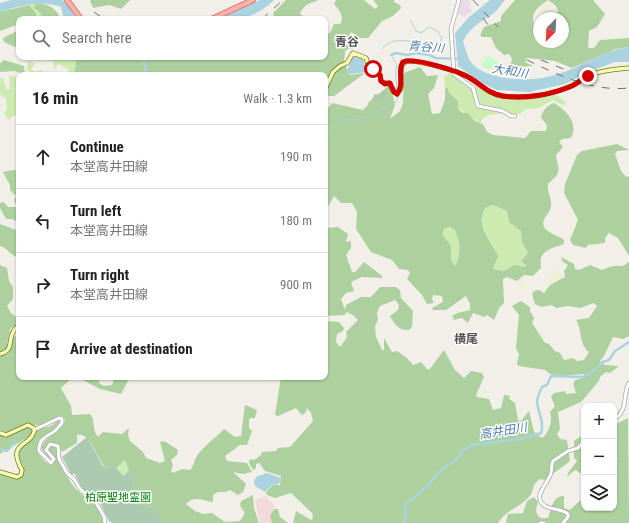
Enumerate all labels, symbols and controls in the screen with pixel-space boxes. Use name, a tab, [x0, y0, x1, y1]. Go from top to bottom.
north arrow	[533, 12, 569, 48]
search box	[16, 16, 328, 60]
icon: search	[30, 27, 52, 49]
text: Search here	[62, 29, 132, 47]
district label: 青谷	[335, 35, 359, 49]
water label: 青谷川	[407, 38, 447, 56]
route start	[364, 60, 382, 78]
water label: 大和川	[491, 61, 531, 81]
route end	[579, 67, 597, 85]
text: 16 min	[32, 88, 78, 108]
text: Walk · 1.3 km	[243, 91, 312, 106]
text: Continue	[70, 138, 124, 156]
icon: ahead	[32, 146, 54, 168]
text: 190 m	[280, 149, 312, 164]
text: 本堂高井田線	[70, 159, 148, 174]
text: Turn left	[70, 202, 121, 220]
icon: left	[32, 210, 54, 232]
text: 180 m	[280, 213, 312, 228]
text: 本堂高井田線	[70, 223, 148, 238]
text: Turn right	[70, 266, 129, 284]
icon: right	[32, 274, 54, 296]
text: 900 m	[280, 277, 312, 292]
text: 本堂高井田線	[70, 287, 148, 302]
district label: 横尾	[454, 332, 478, 346]
icon: arrive	[32, 338, 54, 360]
text: Arrive at destination	[70, 340, 193, 358]
map controls	[581, 403, 617, 511]
button: +	[581, 403, 617, 439]
water label: 高井田川	[478, 420, 530, 442]
button: −	[581, 439, 617, 475]
button: layers	[581, 475, 617, 511]
park label: 柏原聖地霊園	[85, 491, 151, 504]

